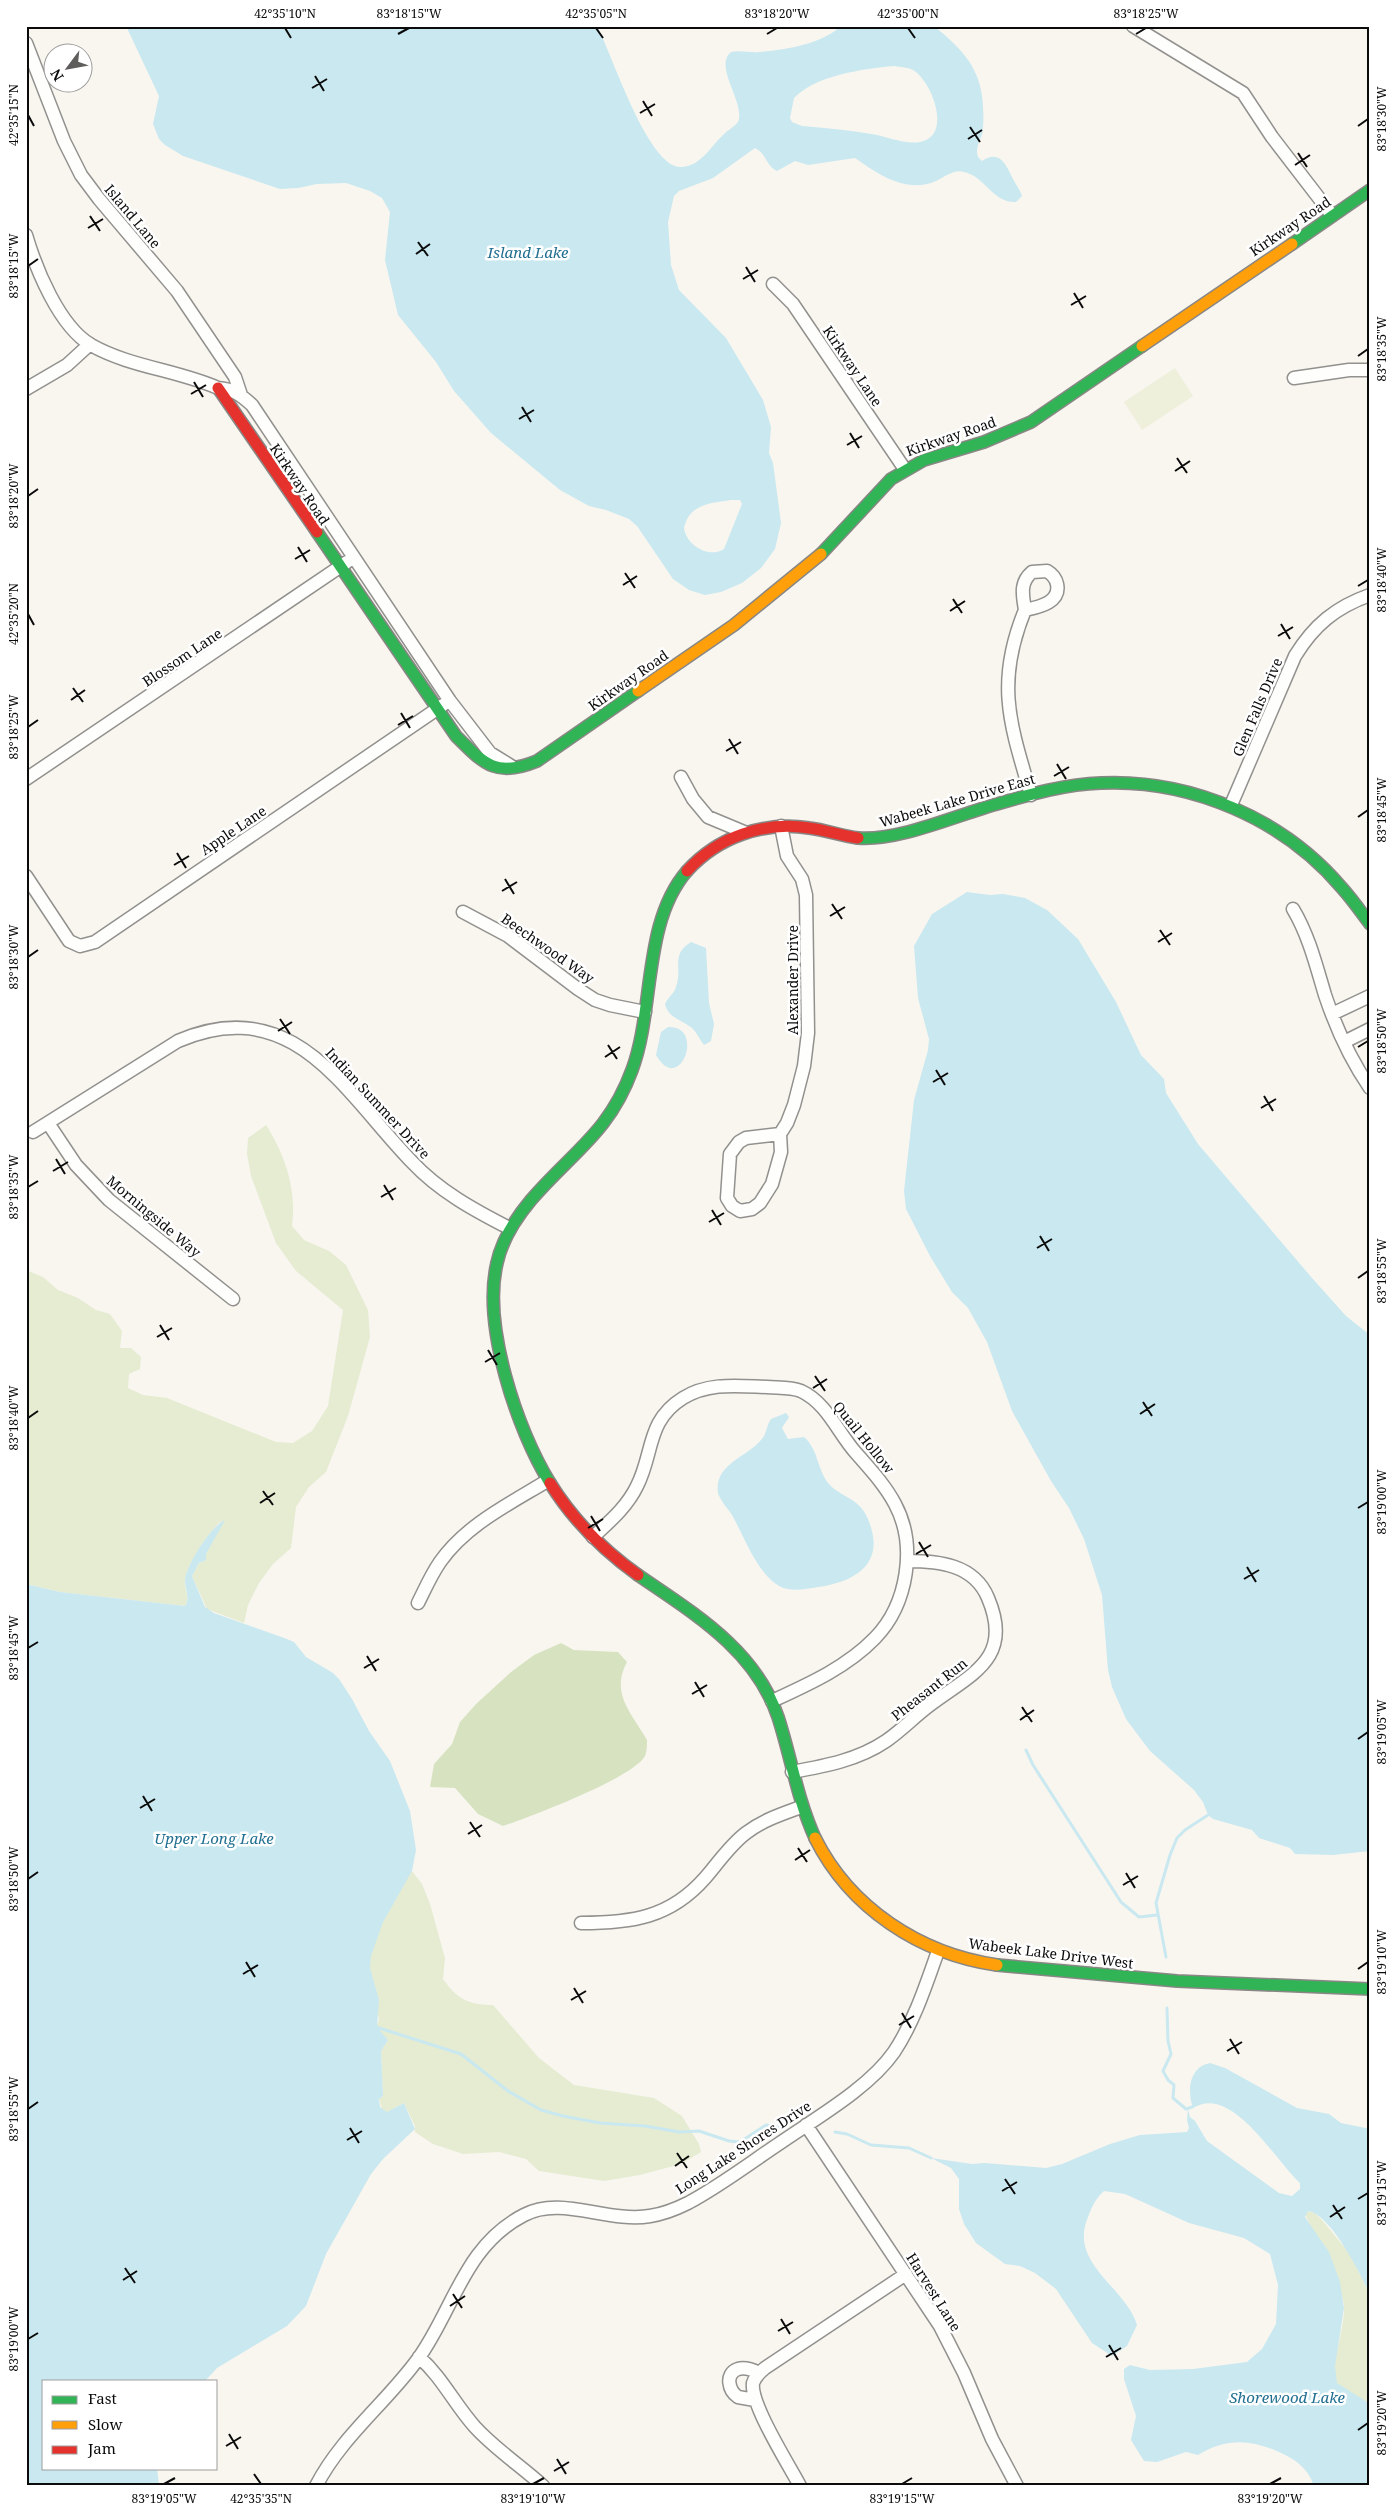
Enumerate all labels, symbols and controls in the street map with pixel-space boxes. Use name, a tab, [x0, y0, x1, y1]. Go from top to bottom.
text: 42°35'10"N	[254, 5, 316, 22]
text: 83°18'15"W	[376, 5, 442, 22]
text: 42°35'05"N	[565, 5, 627, 22]
text: 83°18'20"W	[744, 5, 810, 22]
text: 42°35'00"N	[877, 5, 939, 22]
text: 83°18'25"W	[1113, 5, 1179, 22]
north arrow	[42, 42, 92, 92]
text: N	[46, 65, 68, 85]
text: 42°35'15"N	[5, 84, 22, 146]
text: 83°18'30"W	[1373, 86, 1390, 152]
street label: Island Lane	[101, 180, 165, 252]
street label: Kirkway Road	[1246, 192, 1335, 260]
text: 83°18'15"W	[5, 233, 22, 299]
water label: Island Lake	[487, 242, 569, 262]
text: 83°18'35"W	[1373, 316, 1390, 382]
street label: Kirkway Lane	[819, 322, 887, 410]
street label: Kirkway Road	[903, 412, 999, 460]
street label: Kirkway Road	[266, 440, 334, 529]
text: 83°18'20"W	[5, 463, 22, 529]
text: 83°18'40"W	[1373, 547, 1390, 613]
text: 42°35'20"N	[5, 583, 22, 645]
street label: Blossom Lane	[138, 623, 226, 691]
street label: Kirkway Road	[584, 645, 672, 715]
street label: Glen Falls Drive	[1228, 655, 1286, 759]
text: 83°18'25"W	[5, 694, 22, 760]
street label: Wabeek Lake Drive East	[877, 769, 1037, 831]
text: 83°18'45"W	[1373, 777, 1390, 843]
street label: Apple Lane	[196, 801, 270, 859]
street label: Beechwood Way	[498, 909, 598, 987]
text: 83°18'30"W	[5, 924, 22, 990]
street label: Alexander Drive	[783, 925, 802, 1035]
text: 83°18'50"W	[1373, 1008, 1390, 1074]
street label: Indian Summer Drive	[321, 1043, 435, 1163]
text: 83°18'35"W	[5, 1154, 22, 1220]
street label: Morningside Way	[103, 1171, 205, 1261]
text: 83°18'55"W	[1373, 1238, 1390, 1304]
text: 83°18'40"W	[5, 1385, 22, 1451]
street label: Quail Hollow	[829, 1397, 900, 1478]
text: 83°19'00"W	[1373, 1469, 1390, 1535]
text: 83°18'45"W	[5, 1615, 22, 1681]
street label: Pheasant Run	[887, 1653, 971, 1725]
text: 83°19'05"W	[1373, 1699, 1390, 1765]
water label: Upper Long Lake	[154, 1828, 274, 1848]
text: 83°18'50"W	[5, 1846, 22, 1912]
text: 83°19'10"W	[1373, 1929, 1390, 1995]
street label: Wabeek Lake Drive West	[968, 1933, 1134, 1973]
text: 83°18'55"W	[5, 2076, 22, 2142]
street label: Long Lake Shores Drive	[672, 2096, 814, 2198]
text: 83°19'15"W	[1373, 2160, 1390, 2226]
street label: Harvest Lane	[902, 2249, 966, 2335]
text: 83°19'00"W	[5, 2306, 22, 2372]
legend	[42, 2380, 218, 2470]
water label: Shorewood Lake	[1229, 2387, 1345, 2407]
text: Fast	[88, 2388, 117, 2408]
text: 83°19'20"W	[1373, 2390, 1390, 2456]
text: Slow	[88, 2414, 122, 2434]
text: Jam	[87, 2438, 116, 2458]
text: 83°19'05"W	[131, 2490, 197, 2507]
text: 42°35'35"N	[230, 2490, 292, 2507]
text: 83°19'10"W	[500, 2490, 566, 2507]
text: 83°19'15"W	[869, 2490, 935, 2507]
text: 83°19'20"W	[1237, 2490, 1303, 2507]

